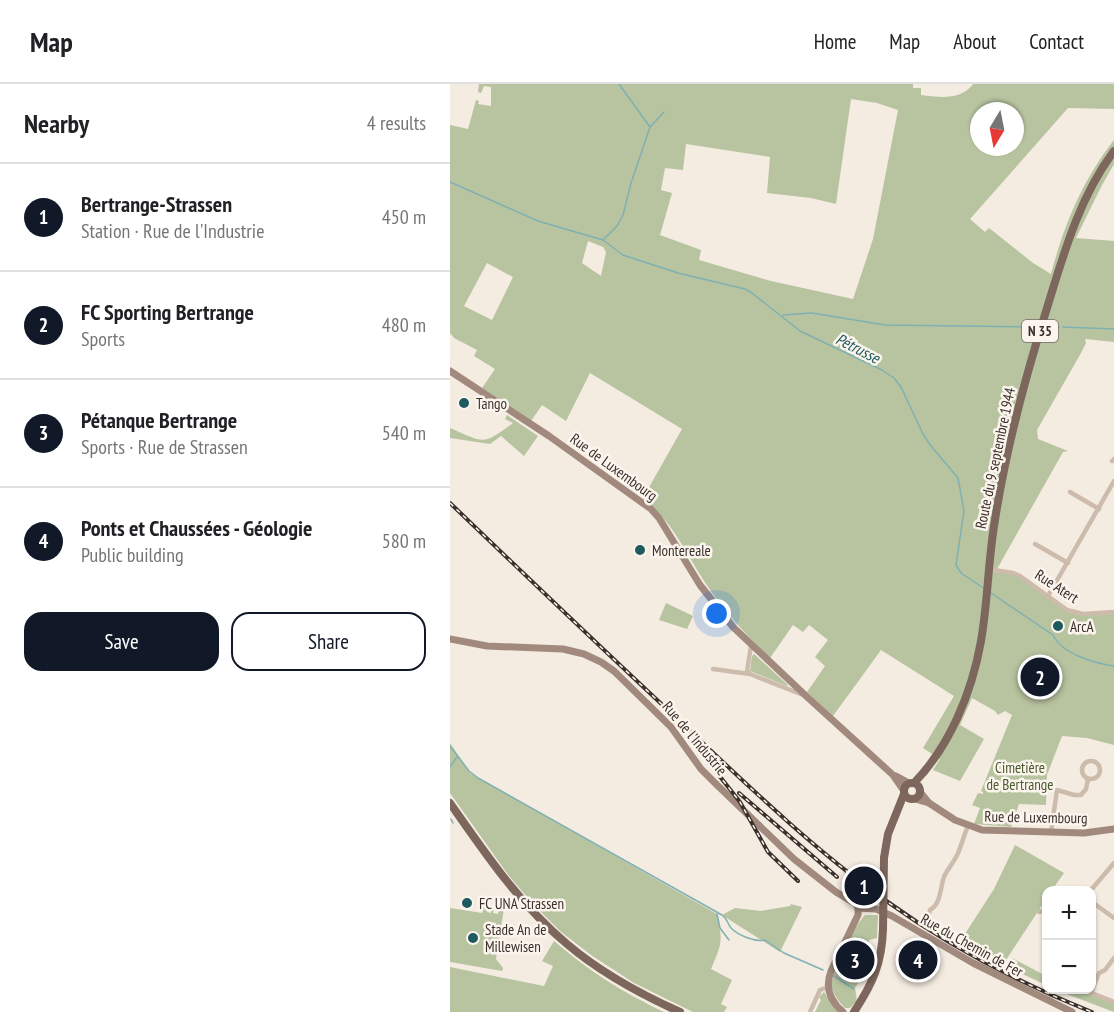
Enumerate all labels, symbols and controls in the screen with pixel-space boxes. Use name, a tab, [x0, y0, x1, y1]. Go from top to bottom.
text: Map	[30, 23, 73, 60]
text: Home	[814, 28, 856, 55]
text: Map	[889, 28, 920, 55]
text: About	[953, 28, 996, 55]
text: Contact	[1029, 28, 1084, 55]
north arrow	[970, 102, 1024, 156]
text: Nearby	[24, 107, 89, 140]
text: 4 results	[367, 110, 426, 136]
text: Bertrange-Strassen	[81, 190, 232, 218]
text: 1	[39, 204, 48, 230]
text: 450 m	[382, 204, 426, 230]
text: Station · Rue de l'Industrie	[81, 218, 264, 244]
text: FC Sporting Bertrange	[81, 298, 254, 326]
text: 2	[39, 312, 48, 338]
text: 480 m	[382, 312, 426, 338]
road number: N 35	[1022, 320, 1058, 342]
text: Sports	[81, 326, 125, 352]
water label: Pétrusse	[833, 329, 884, 368]
street label: Route du 9 septembre 1944	[971, 385, 1019, 530]
place label: Tango	[476, 394, 507, 413]
marker: Tango	[457, 396, 471, 410]
text: Pétanque Bertrange	[81, 406, 237, 434]
text: 3	[39, 420, 48, 446]
text: 540 m	[382, 420, 426, 446]
street label: Rue de Luxembourg	[567, 429, 661, 505]
text: Sports · Rue de Strassen	[81, 434, 248, 460]
text: Ponts et Chaussées - Géologie	[81, 514, 312, 542]
text: 4	[39, 528, 48, 554]
text: 580 m	[382, 528, 426, 554]
place label: Montereale	[652, 541, 711, 560]
text: Public building	[81, 542, 184, 568]
marker: Montereale	[633, 543, 647, 557]
street label: Rue Atert	[1032, 565, 1082, 607]
your location	[702, 599, 731, 628]
button: Save	[24, 612, 219, 671]
button: Share	[231, 612, 426, 671]
place label: ArcA	[1070, 617, 1095, 636]
marker: ArcA	[1051, 619, 1065, 633]
pin: 2	[1020, 654, 1060, 700]
street label: Rue de l'Industrie	[658, 697, 732, 779]
park label: Cimetière de Bertrange	[986, 758, 1054, 794]
street label: Rue de Luxembourg	[984, 807, 1088, 827]
pin: 1	[844, 864, 884, 908]
map controls	[1042, 886, 1096, 994]
button: +	[1042, 886, 1096, 940]
place label: FC UNA Strassen	[479, 894, 564, 913]
marker: FC UNA Strassen	[460, 896, 474, 910]
street label: Rue du Chemin de Fer	[917, 909, 1027, 981]
place label: Stade An de Millewisen	[485, 920, 547, 956]
marker: Stade An de Millewisen	[466, 931, 480, 945]
pin: 3	[836, 938, 874, 982]
pin: 4	[898, 938, 938, 982]
button: −	[1042, 940, 1096, 994]

